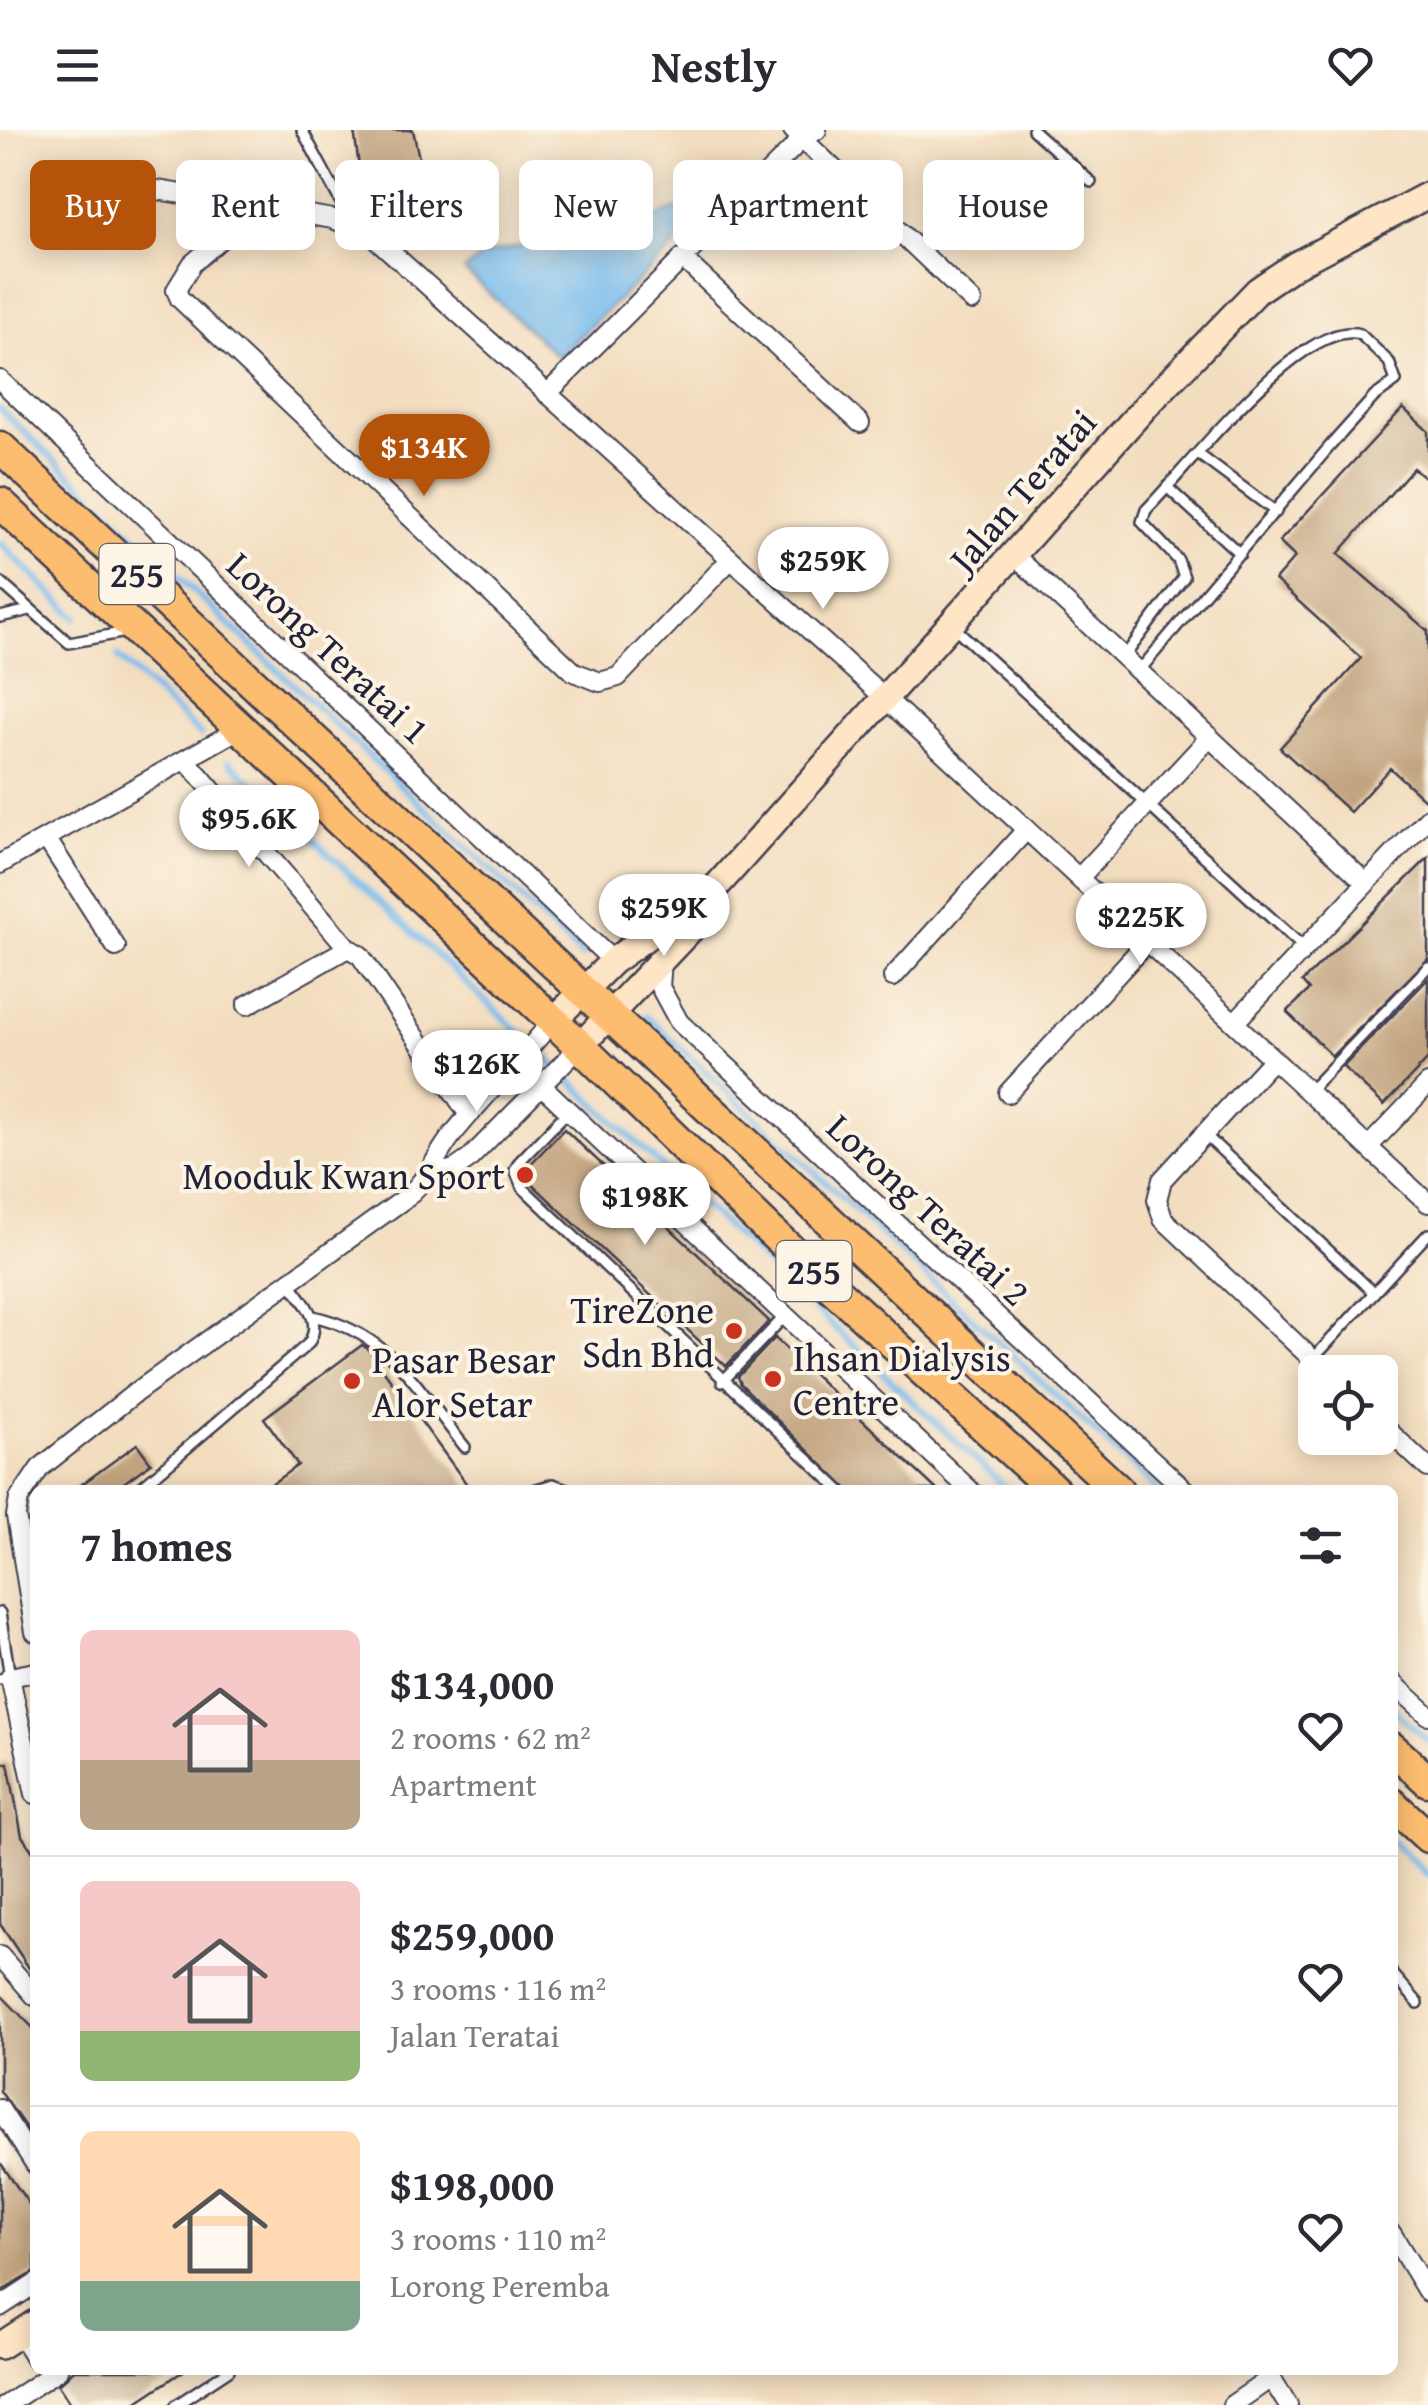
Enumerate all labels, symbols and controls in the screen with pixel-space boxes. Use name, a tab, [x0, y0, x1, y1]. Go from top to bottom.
text: Nestly	[651, 33, 777, 98]
icon: menu	[50, 38, 105, 93]
icon: heart	[1323, 38, 1378, 93]
chip: Buy	[30, 160, 156, 250]
chip: Rent	[176, 160, 315, 250]
chip: Filters	[335, 160, 499, 250]
chip: New	[519, 160, 653, 250]
chip: Apartment	[673, 160, 903, 250]
chip: House	[923, 160, 1084, 250]
street label: Jalan Teratai	[932, 396, 1109, 587]
pin: $134K	[354, 414, 494, 499]
text: $134K	[381, 423, 467, 470]
pin: $259K	[753, 527, 893, 612]
text: $259K	[780, 536, 866, 583]
street label: Lorong Teratai 1	[215, 538, 443, 756]
road number: 255	[100, 544, 174, 604]
pin: $95.6K	[168, 785, 330, 870]
text: $95.6K	[201, 794, 297, 841]
pin: $259K	[594, 874, 734, 959]
text: $259K	[621, 883, 707, 930]
pin: $225K	[1071, 883, 1211, 968]
text: $225K	[1098, 892, 1184, 939]
pin: $126K	[407, 1030, 547, 1115]
text: $126K	[434, 1039, 520, 1086]
street label: Lorong Teratai 2	[815, 1100, 1043, 1318]
place label: Mooduk Kwan Sport	[182, 1147, 505, 1203]
pin: $198K	[575, 1163, 715, 1248]
marker: Mooduk Kwan Sport	[514, 1164, 536, 1186]
text: $198K	[602, 1172, 688, 1219]
road number: 255	[776, 1241, 852, 1301]
place label: TireZone Sdn Bhd	[570, 1281, 715, 1381]
marker: TireZone Sdn Bhd	[723, 1320, 745, 1342]
place label: Ihsan Dialysis Centre	[793, 1329, 1011, 1429]
place label: Pasar Besar Alor Setar	[372, 1331, 556, 1431]
map controls	[1298, 1355, 1398, 1455]
button: locate	[1298, 1355, 1398, 1455]
marker: Ihsan Dialysis Centre	[762, 1368, 784, 1390]
marker: Pasar Besar Alor Setar	[341, 1370, 363, 1392]
text: 7 homes	[80, 1515, 233, 1576]
icon: filters	[1293, 1518, 1348, 1573]
text: $134,000	[390, 1653, 554, 1714]
icon: home	[160, 1670, 280, 1790]
icon: heart	[1293, 1703, 1348, 1758]
text: 2 rooms · 62 m²	[390, 1714, 591, 1761]
text: Apartment	[390, 1761, 537, 1808]
text: $259,000	[390, 1904, 554, 1965]
icon: home	[160, 1921, 280, 2041]
icon: heart	[1293, 1954, 1348, 2009]
text: 3 rooms · 116 m²	[390, 1965, 606, 2012]
text: Jalan Teratai	[390, 2012, 559, 2059]
text: $198,000	[390, 2154, 554, 2215]
icon: home	[160, 2171, 280, 2291]
icon: heart	[1293, 2204, 1348, 2259]
text: 3 rooms · 110 m²	[390, 2215, 606, 2262]
text: Lorong Peremba	[390, 2262, 610, 2309]

